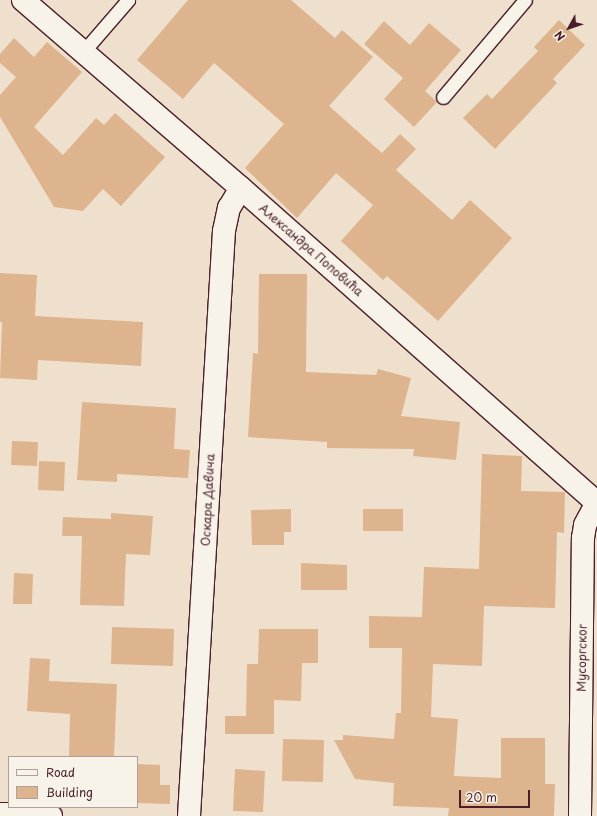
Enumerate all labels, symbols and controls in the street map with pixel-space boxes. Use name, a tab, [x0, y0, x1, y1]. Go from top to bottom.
north arrow	[549, 8, 589, 48]
text: N	[550, 27, 569, 45]
street label: Александра Поповића	[256, 201, 366, 299]
street label: Оскара Давича	[198, 453, 218, 547]
street label: Мусоргског	[574, 624, 590, 692]
legend	[8, 756, 138, 808]
text: Road	[46, 763, 75, 781]
scale bar	[461, 782, 532, 808]
text: Building	[46, 783, 93, 801]
text: 20 m	[466, 788, 497, 806]

